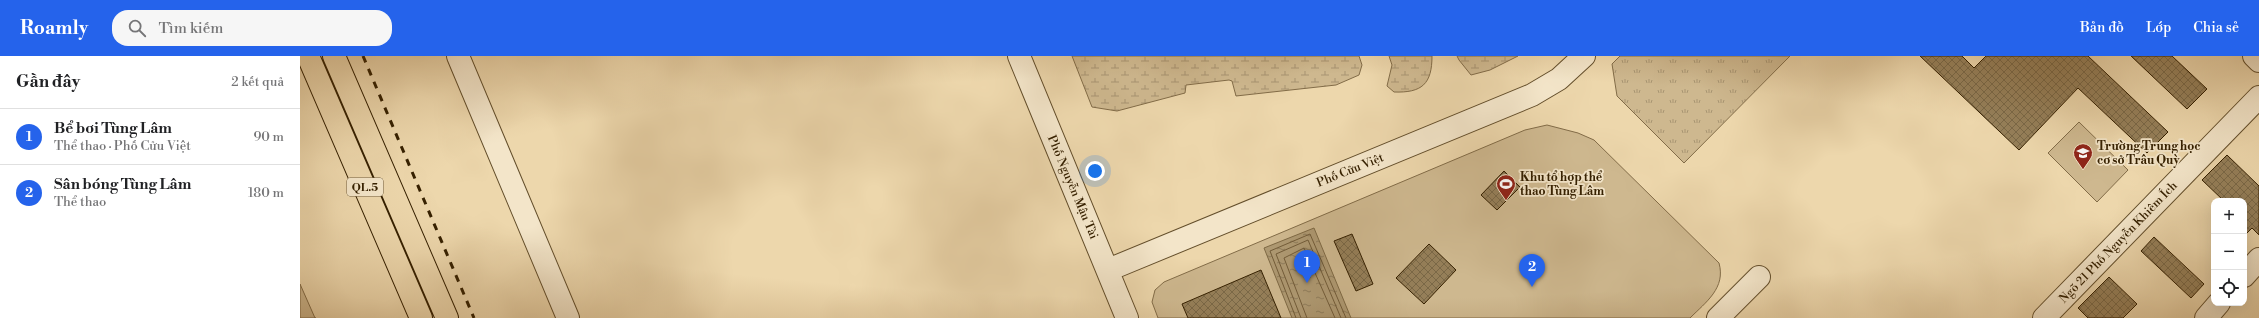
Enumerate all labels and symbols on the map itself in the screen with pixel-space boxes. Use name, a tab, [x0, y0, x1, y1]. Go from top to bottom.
street label: Phố Nguyễn Mậu Tài	[1044, 133, 1101, 242]
place label: Trường Trung học cơ sở Trâu Quỳ	[2097, 139, 2201, 168]
school or university icon: Trường Trung học cơ sở Trâu Quỳ	[2072, 142, 2094, 170]
street label: Phố Cửu Việt	[1314, 150, 1387, 191]
your location	[1085, 161, 1105, 181]
place label: Khu tổ hợp thể thao Tùng Lâm	[1520, 170, 1604, 199]
sports icon: Khu tổ hợp thể thao Tùng Lâm	[1495, 173, 1517, 201]
street label: Ngõ 21 Phố Nguyễn Khiêm Ích	[2055, 177, 2181, 306]
road number: QL.5	[347, 178, 383, 196]
pin: 1	[1294, 250, 1320, 283]
pin: 2	[1519, 254, 1545, 287]

